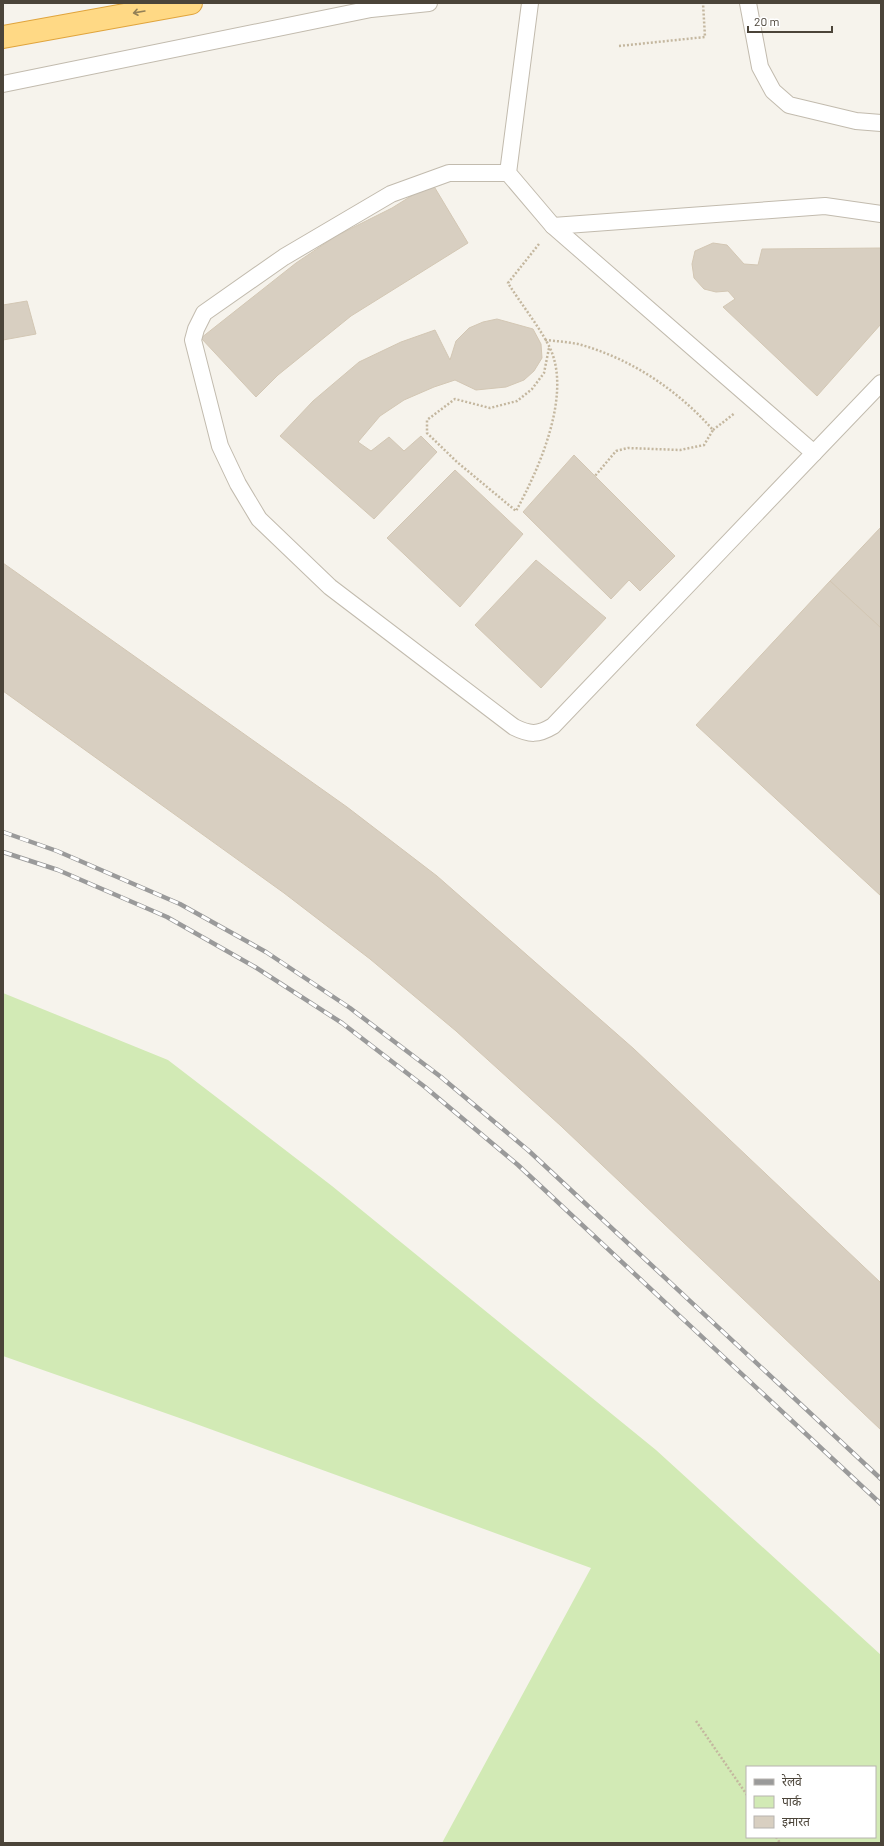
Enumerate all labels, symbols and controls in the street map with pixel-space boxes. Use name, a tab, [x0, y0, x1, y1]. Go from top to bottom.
scale bar	[748, 8, 832, 34]
one-way arrow	[133, 9, 146, 17]
text: 20 m	[754, 14, 780, 28]
legend	[746, 1766, 876, 1838]
text: रेलवे	[782, 1774, 802, 1788]
text: पार्क	[782, 1794, 802, 1808]
text: इमारत	[782, 1814, 811, 1829]

